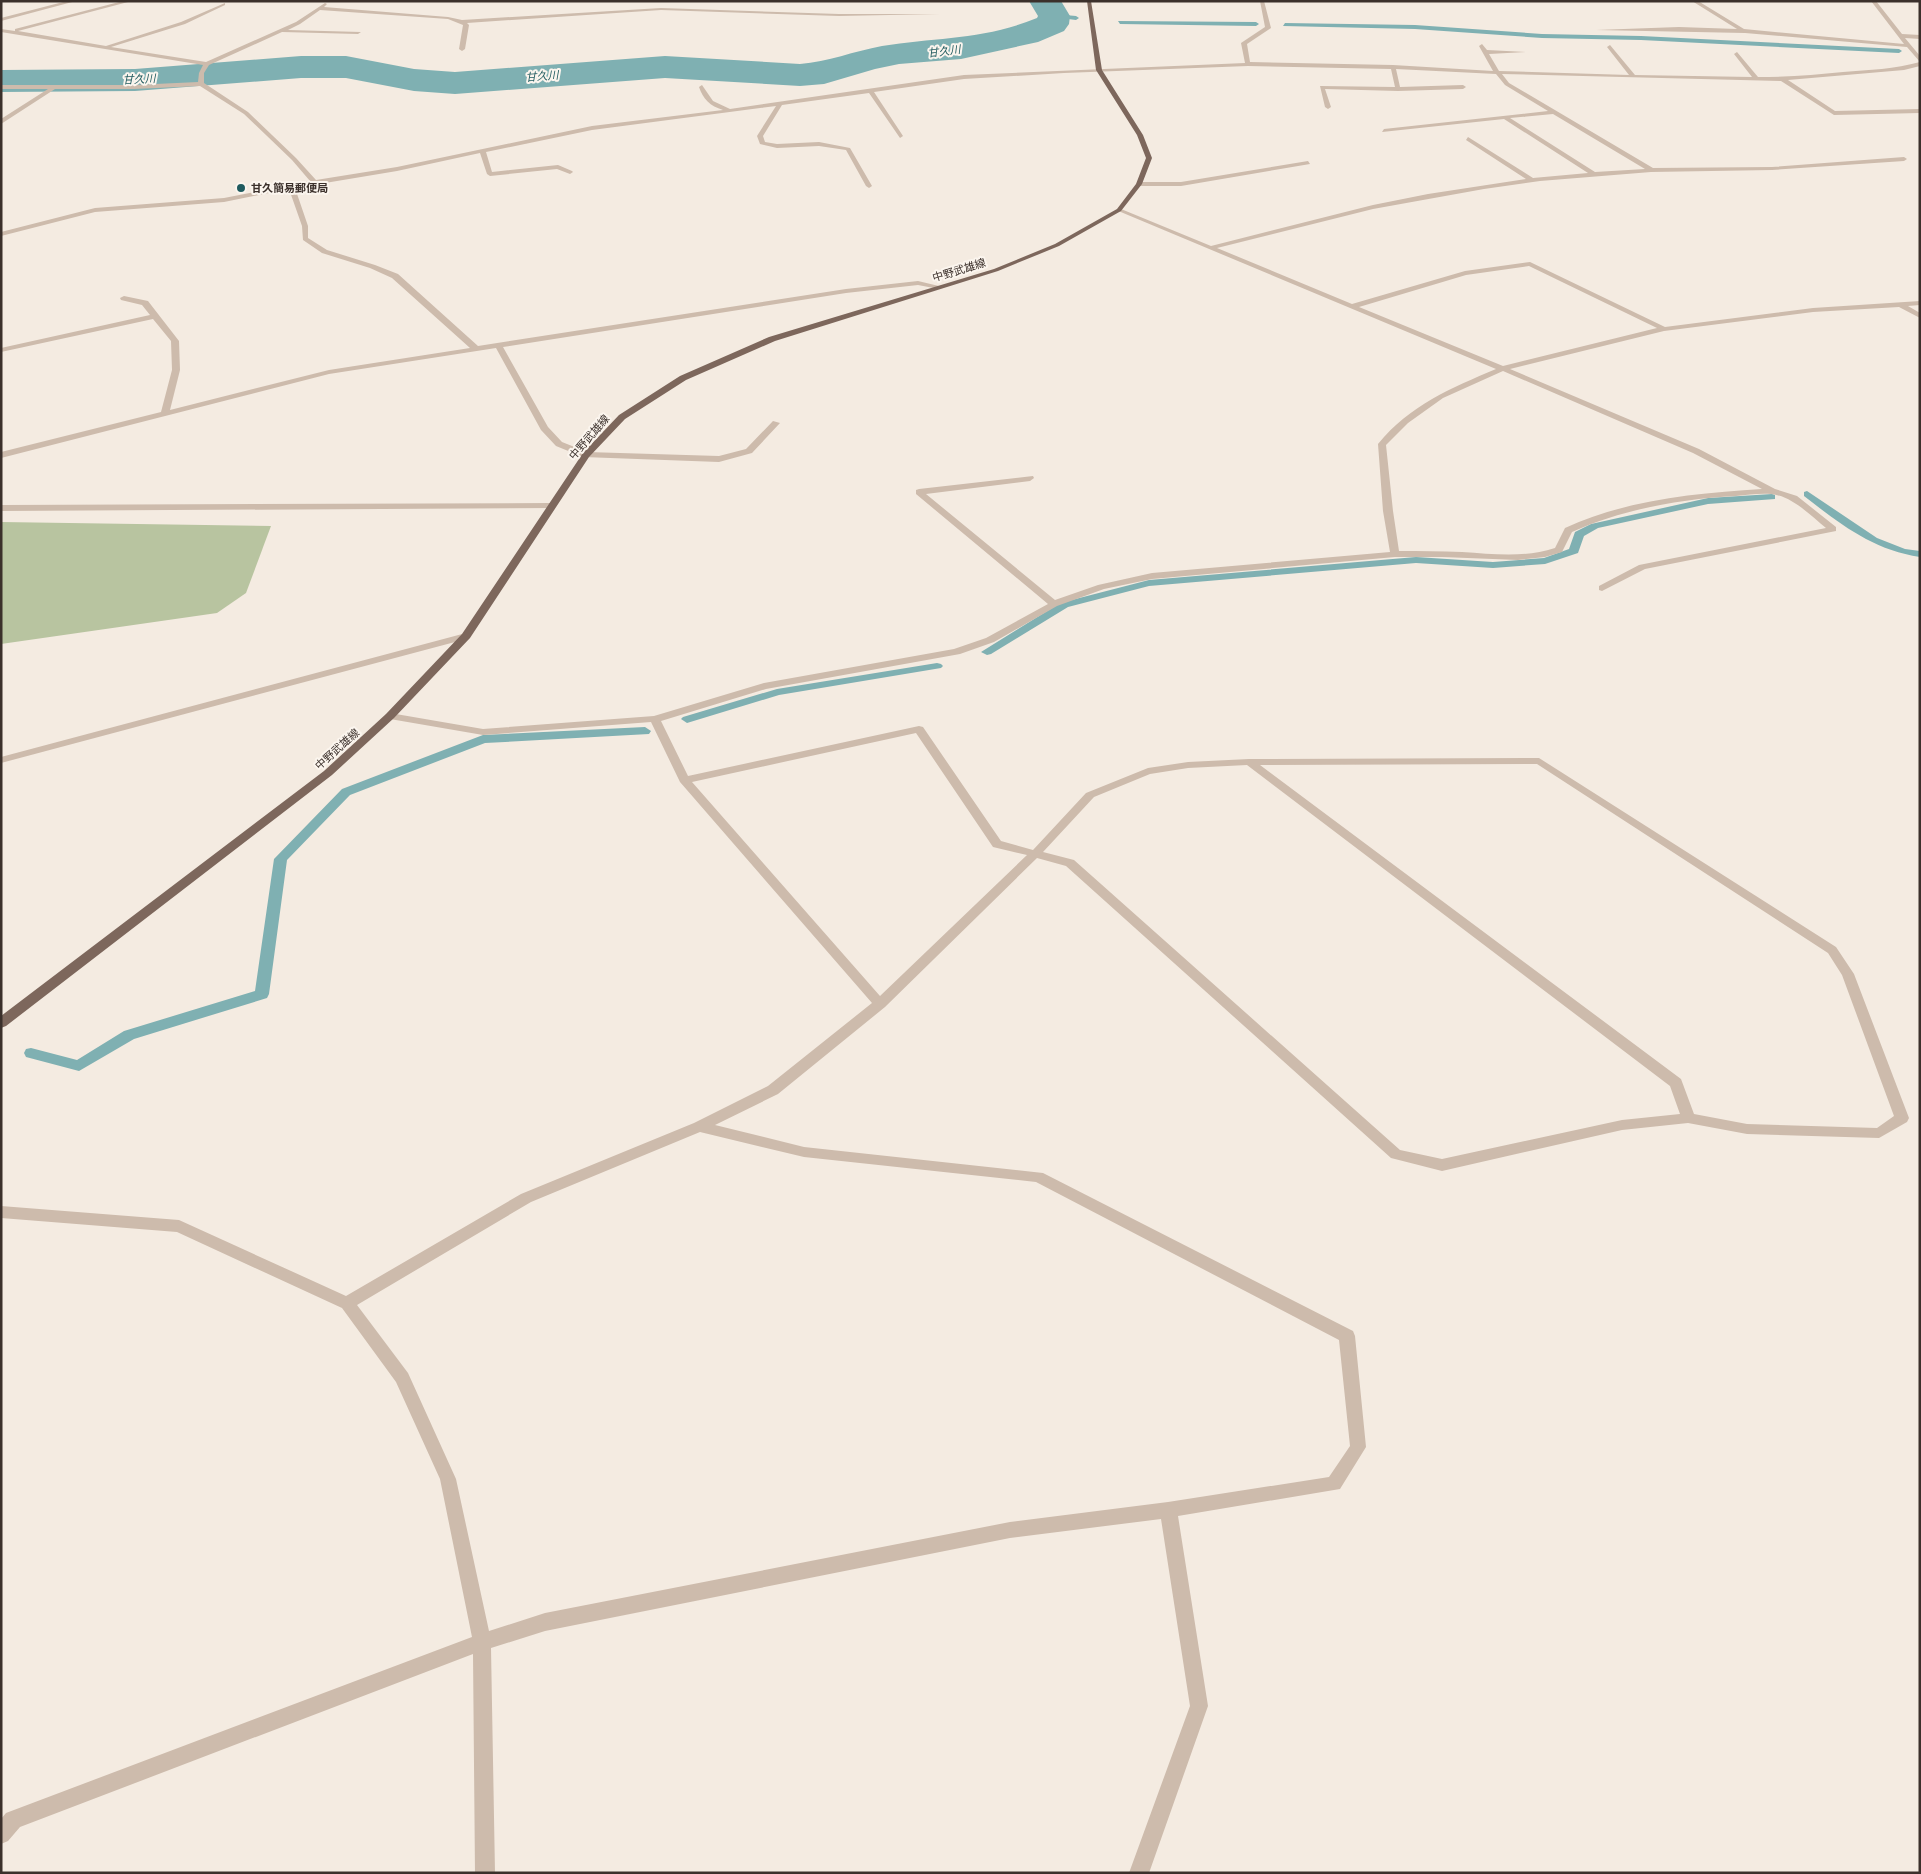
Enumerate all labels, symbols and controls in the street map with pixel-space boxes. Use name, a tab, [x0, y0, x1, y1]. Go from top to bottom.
water label: 甘久川	[927, 43, 962, 60]
water label: 甘久川	[525, 69, 560, 84]
water label: 甘久川	[122, 72, 157, 87]
marker: 甘久簡易郵便局	[235, 182, 247, 194]
place label: 甘久簡易郵便局	[251, 182, 328, 195]
street label: 中野武雄線	[931, 256, 987, 285]
street label: 中野武雄線	[566, 412, 612, 462]
street label: 中野武雄線	[313, 726, 362, 773]

